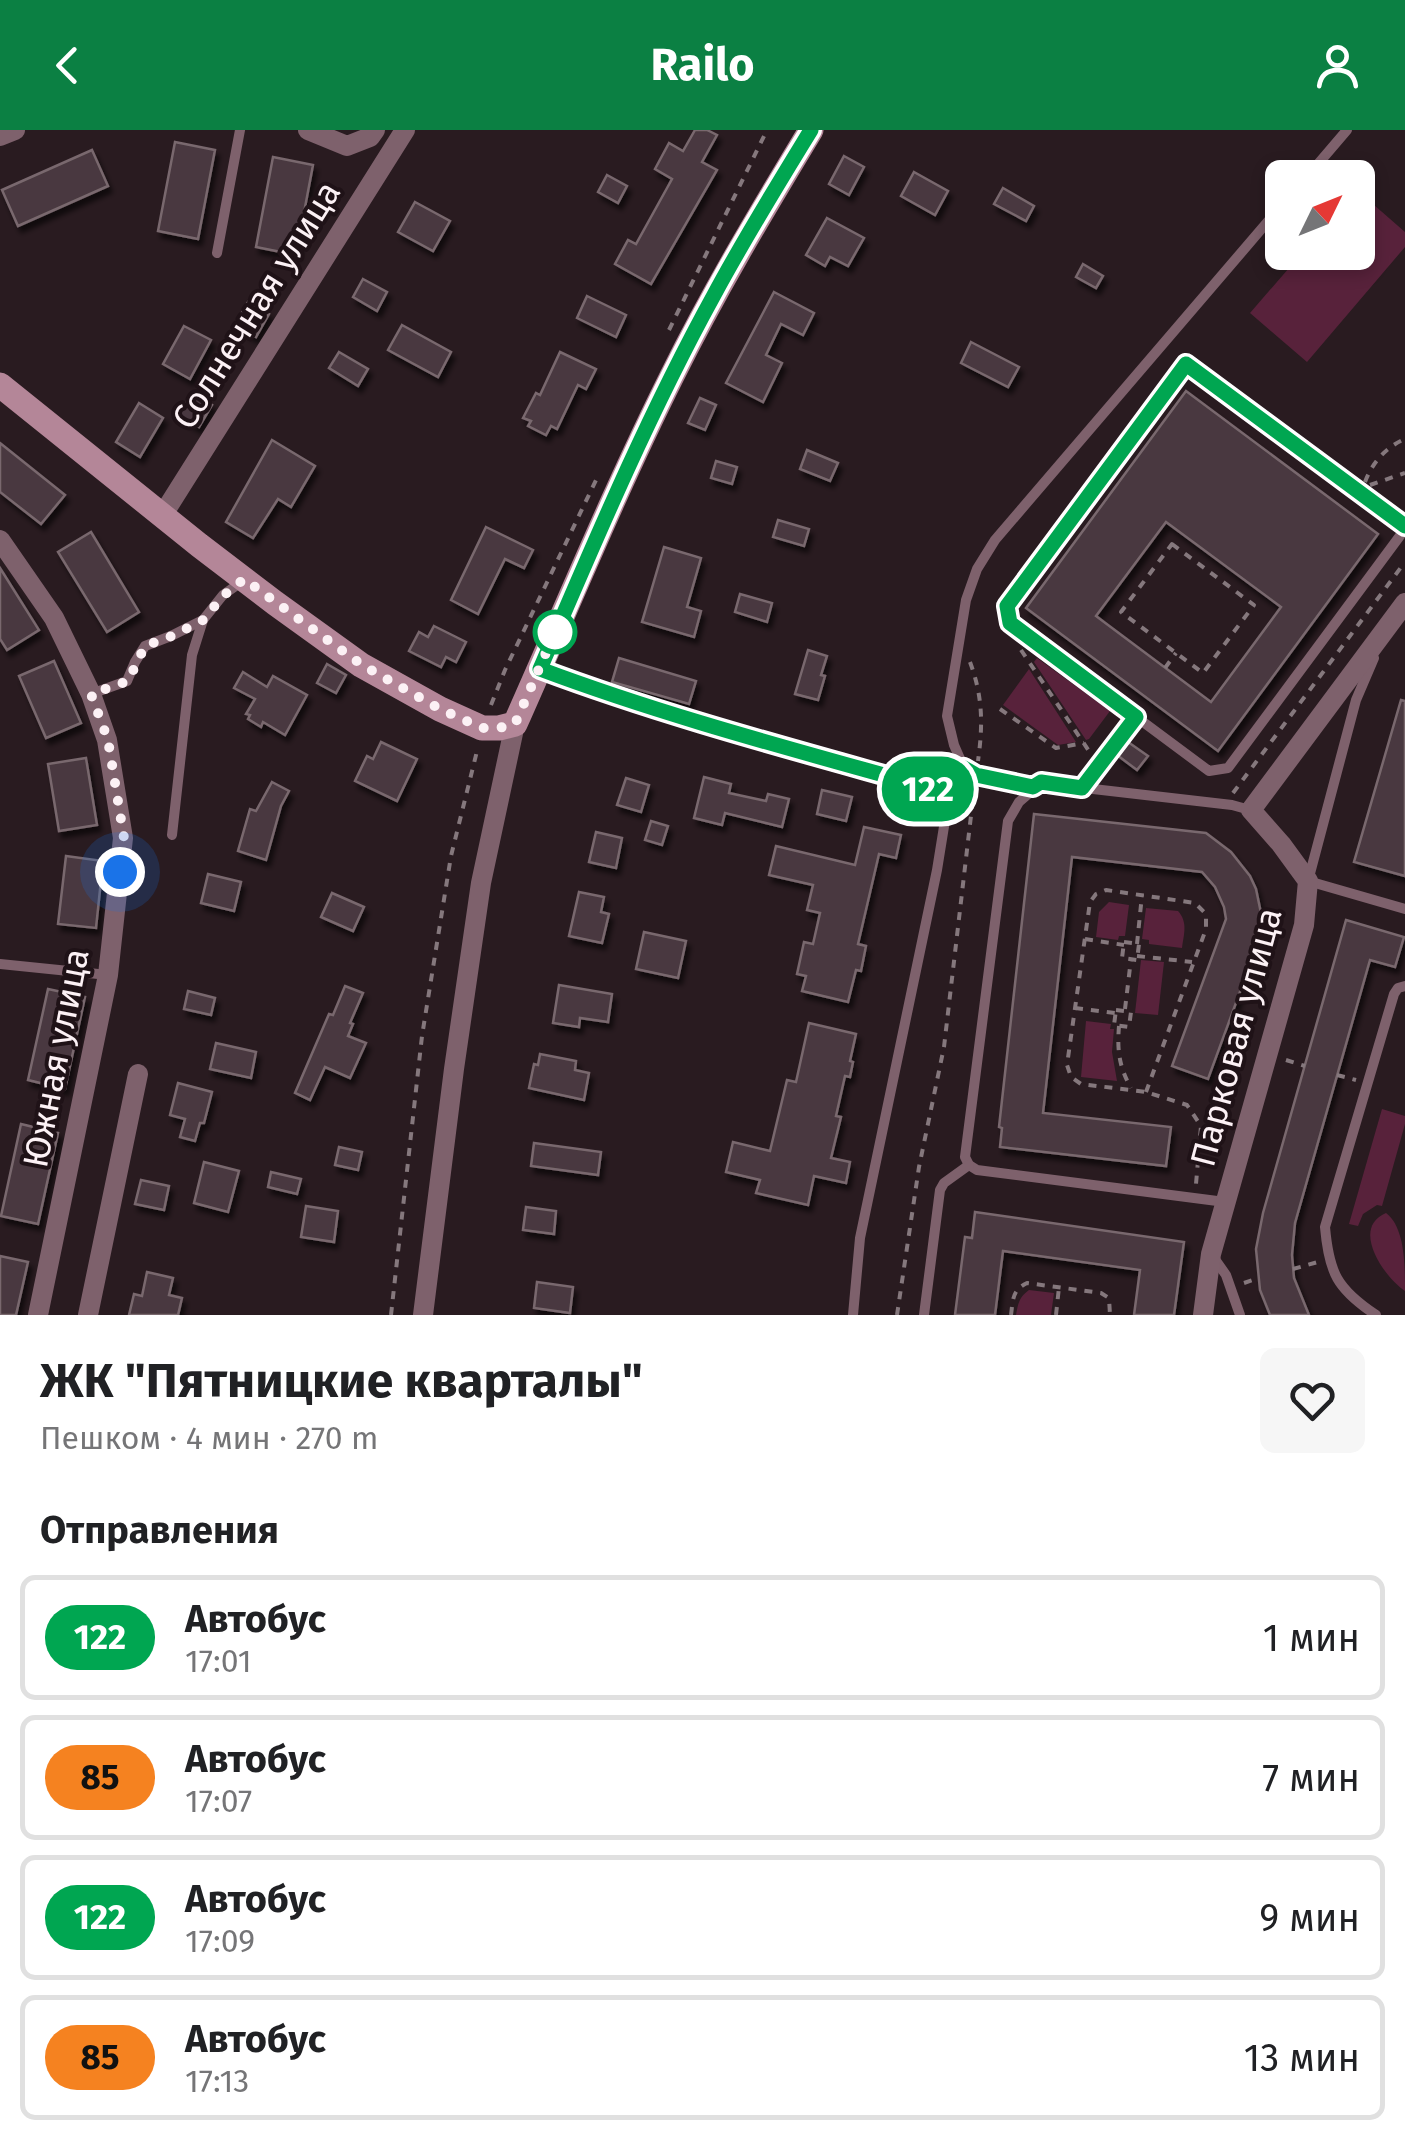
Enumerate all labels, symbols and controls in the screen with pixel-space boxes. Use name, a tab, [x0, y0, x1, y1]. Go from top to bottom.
icon: back	[40, 38, 95, 93]
text: Railo	[650, 38, 755, 92]
icon: person	[1310, 38, 1365, 93]
north arrow	[1265, 160, 1375, 270]
map controls	[1265, 160, 1375, 270]
street label: Солнечная улица	[163, 173, 349, 437]
unlabelled marker	[534, 611, 576, 653]
line badge: 122	[870, 756, 986, 822]
text: 122	[902, 768, 954, 810]
your location	[95, 847, 145, 897]
street label: Парковая улица	[1181, 903, 1291, 1171]
street label: Южная улица	[14, 945, 98, 1171]
button: heart	[1260, 1348, 1365, 1453]
text: ЖК "Пятницкие кварталы"	[40, 1352, 643, 1410]
text: Пешком · 4 мин · 270 m	[40, 1419, 379, 1457]
text: Отправления	[40, 1507, 279, 1553]
text: Автобус	[185, 1596, 326, 1642]
text: 1 мин	[1263, 1615, 1360, 1661]
text: 122	[74, 1616, 126, 1658]
text: 17:01	[185, 1642, 252, 1680]
text: Автобус	[185, 1736, 326, 1782]
text: 7 мин	[1262, 1755, 1360, 1801]
text: 85	[80, 1756, 120, 1798]
text: 17:07	[185, 1782, 252, 1820]
text: Автобус	[185, 1876, 326, 1922]
text: 9 мин	[1259, 1895, 1360, 1941]
text: 122	[74, 1896, 126, 1938]
text: 17:09	[185, 1922, 255, 1960]
text: Автобус	[185, 2016, 326, 2062]
text: 13 мин	[1244, 2035, 1360, 2081]
text: 85	[80, 2036, 120, 2078]
text: 17:13	[185, 2062, 249, 2100]

